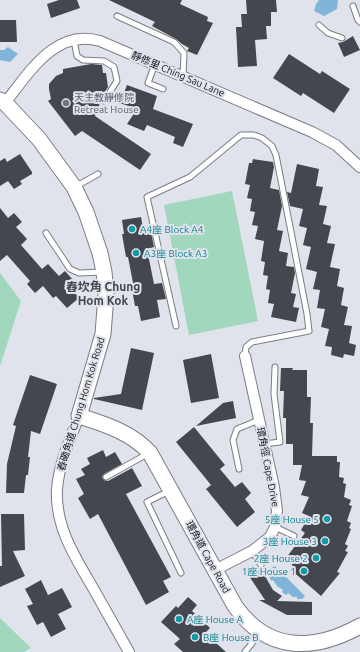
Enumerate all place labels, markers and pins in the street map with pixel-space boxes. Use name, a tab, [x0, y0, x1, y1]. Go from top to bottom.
place label: 天主教靜修院 Retreat House	[74, 92, 139, 115]
marker: 天主教靜修院 Retreat House	[61, 98, 71, 108]
marker: A4座 Block A4	[127, 224, 137, 234]
place label: A4座 Block A4	[140, 224, 204, 235]
marker: A3座 Block A3	[131, 248, 141, 258]
place label: A3座 Block A3	[144, 248, 207, 259]
place label: 5座 House 5	[265, 514, 319, 525]
marker: 5座 House 5	[322, 514, 332, 524]
place label: 3座 House 3	[263, 536, 317, 547]
marker: 3座 House 3	[320, 536, 330, 546]
place label: 2座 House 2	[254, 553, 308, 564]
marker: 2座 House 2	[311, 553, 321, 563]
place label: 1座 House 1	[242, 566, 296, 577]
marker: 1座 House 1	[299, 566, 309, 576]
marker: A座 House A	[174, 614, 184, 624]
place label: A座 House A	[187, 614, 243, 625]
marker: B座 House B	[190, 632, 200, 642]
place label: B座 House B	[203, 632, 259, 643]

